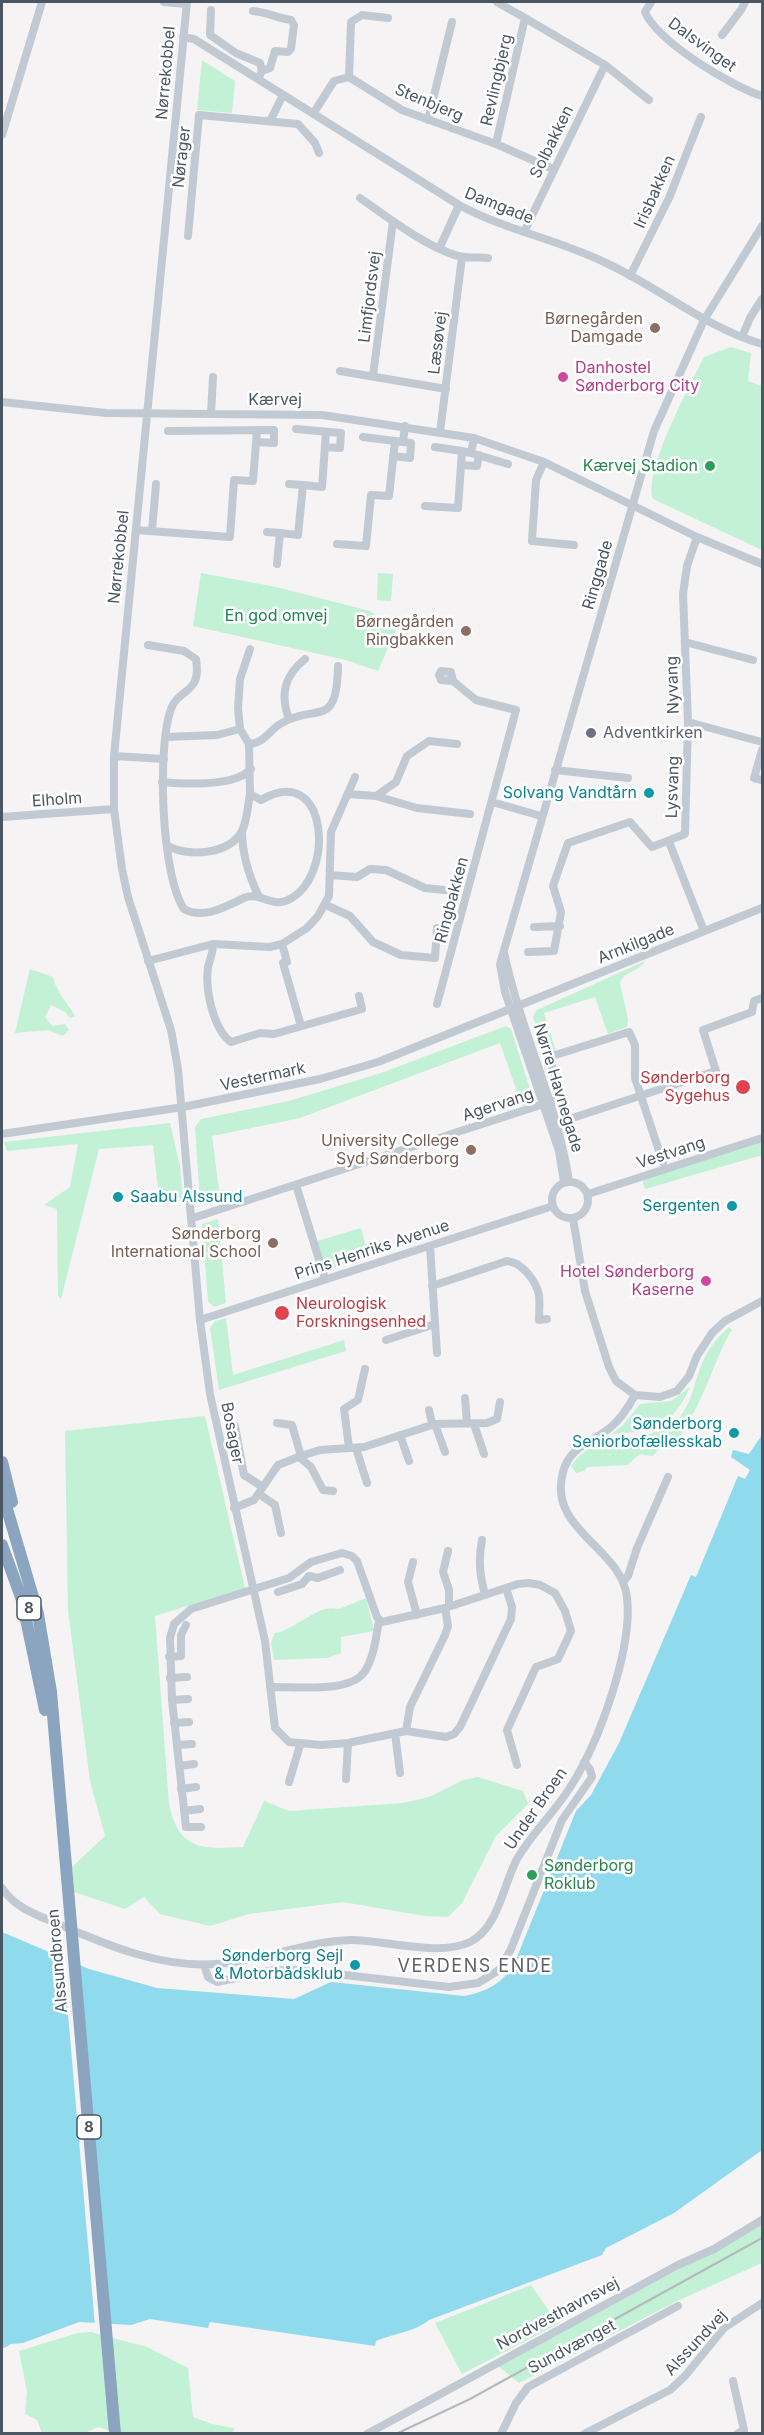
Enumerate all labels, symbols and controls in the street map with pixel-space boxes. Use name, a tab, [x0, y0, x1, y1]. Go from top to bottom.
street label: Dalsvinget	[664, 14, 740, 76]
street label: Nørrekobbel	[152, 25, 180, 121]
street label: Revlingbjerg	[477, 32, 517, 128]
street label: Stenbjerg	[392, 80, 466, 126]
street label: Solbakken	[526, 102, 578, 182]
street label: Nørager	[169, 125, 195, 189]
street label: Irisbakken	[630, 153, 680, 231]
street label: Damgade	[462, 184, 536, 228]
street label: Limfjordsvej	[355, 250, 385, 344]
place label: Børnegården Damgade	[545, 309, 643, 347]
street label: Læsøvej	[425, 310, 451, 376]
marker: Børnegården Damgade	[648, 321, 662, 335]
place label: Danhostel Sønderborg City	[575, 358, 699, 396]
marker: Danhostel Sønderborg City	[556, 370, 570, 384]
street label: Kærvej	[248, 390, 302, 410]
place label: Kærvej Stadion	[583, 456, 698, 476]
marker: Kærvej Stadion	[703, 459, 717, 473]
street label: Nørrekobbel	[105, 509, 133, 605]
street label: Ringgade	[579, 538, 617, 612]
park label: En god omvej	[225, 606, 327, 626]
place label: Børnegården Ringbakken	[356, 612, 454, 650]
marker: Børnegården Ringbakken	[459, 624, 473, 638]
street label: Nyvang	[662, 656, 684, 714]
place label: Adventkirken	[603, 723, 703, 743]
marker: Adventkirken	[584, 726, 598, 740]
street label: Lysvang	[662, 755, 684, 819]
place label: Solvang Vandtårn	[503, 783, 637, 803]
marker: Solvang Vandtårn	[642, 786, 656, 800]
street label: Elholm	[31, 789, 83, 811]
street label: Ringbakken	[431, 855, 473, 945]
street label: Arnkilgade	[595, 920, 677, 968]
street label: Nørre Havnegade	[529, 1021, 587, 1155]
street label: Vestermark	[219, 1059, 307, 1095]
place label: Sønderborg Sygehus	[640, 1068, 730, 1106]
marker: Sønderborg Sygehus	[734, 1078, 752, 1096]
street label: Agervang	[460, 1084, 536, 1126]
place label: University College Syd Sønderborg	[321, 1131, 459, 1169]
street label: Vestvang	[634, 1133, 708, 1173]
marker: University College Syd Sønderborg	[464, 1143, 478, 1157]
place label: Saabu Alssund	[130, 1187, 243, 1207]
marker: Saabu Alssund	[111, 1190, 125, 1204]
place label: Sergenten	[642, 1196, 720, 1216]
marker: Sergenten	[725, 1199, 739, 1213]
street label: Prins Henriks Avenue	[292, 1216, 452, 1284]
place label: Sønderborg International School	[111, 1224, 261, 1262]
marker: Sønderborg International School	[266, 1236, 280, 1250]
place label: Hotel Sønderborg Kaserne	[560, 1262, 694, 1300]
marker: Hotel Sønderborg Kaserne	[699, 1274, 713, 1288]
place label: Neurologisk Forskningsenhed	[296, 1294, 426, 1332]
marker: Neurologisk Forskningsenhed	[273, 1304, 291, 1322]
street label: Bosager	[217, 1400, 247, 1466]
place label: Sønderborg Seniorbofællesskab	[572, 1414, 722, 1452]
marker: Sønderborg Seniorbofællesskab	[727, 1426, 741, 1440]
road number: 8	[17, 1596, 41, 1620]
street label: Under Broen	[501, 1764, 571, 1854]
place label: Sønderborg Roklub	[544, 1856, 634, 1894]
marker: Sønderborg Roklub	[525, 1868, 539, 1882]
street label: Alssundbroen	[44, 1908, 72, 2014]
place label: Sønderborg Sejl & Motorbådsklub	[214, 1946, 343, 1984]
district label: VERDENS ENDE	[398, 1956, 552, 1978]
marker: Sønderborg Sejl & Motorbådsklub	[348, 1958, 362, 1972]
road number: 8	[77, 2115, 101, 2139]
street label: Nordvesthavnsvej	[493, 2274, 623, 2354]
street label: Alssundvej	[661, 2306, 731, 2380]
street label: Sundvænget	[525, 2316, 619, 2378]

